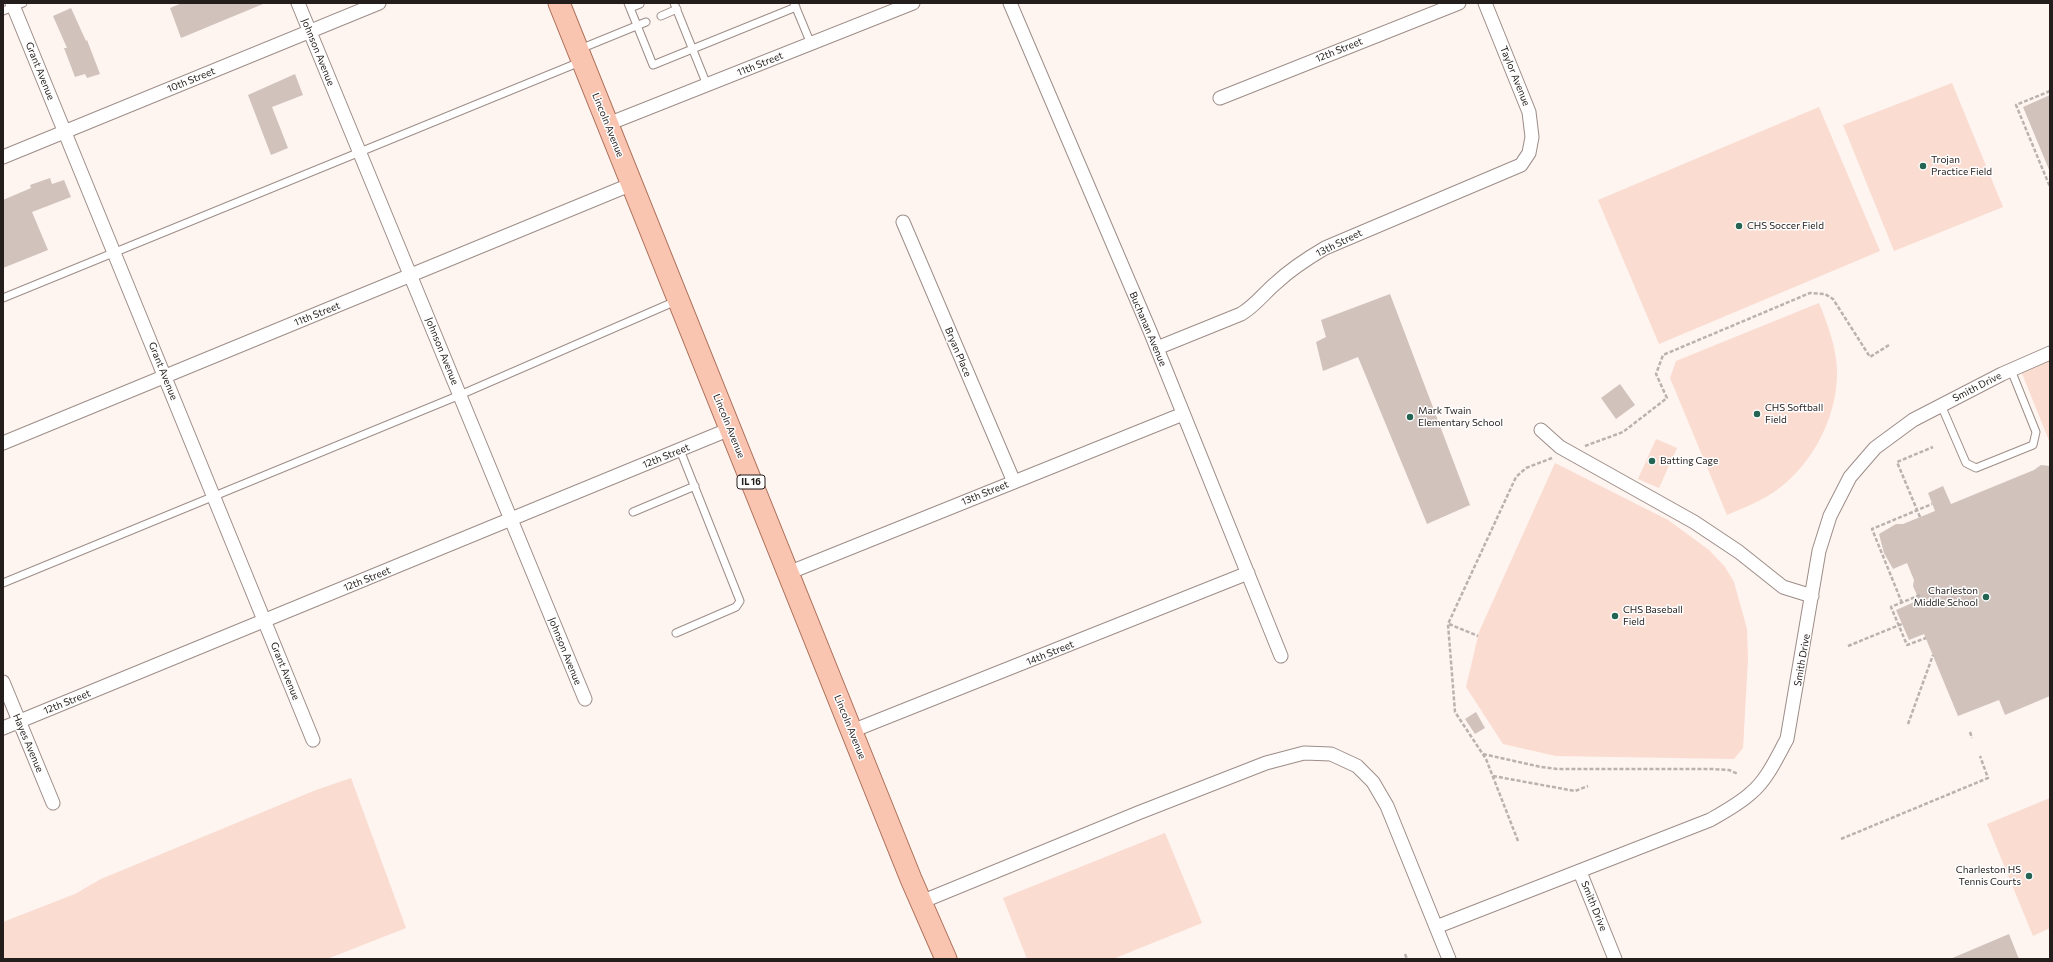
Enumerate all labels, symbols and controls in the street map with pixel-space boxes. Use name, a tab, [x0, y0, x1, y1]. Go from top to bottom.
street label: Johnson Avenue	[299, 16, 337, 88]
street label: 12th Street	[1314, 35, 1364, 65]
street label: Grant Avenue	[23, 40, 57, 102]
street label: Taylor Avenue	[1498, 44, 1532, 108]
street label: 11th Street	[735, 49, 785, 79]
street label: 10th Street	[165, 65, 217, 95]
street label: Lincoln Avenue	[590, 91, 626, 159]
place label: Trojan Practice Field	[1931, 154, 1992, 178]
marker: Trojan Practice Field	[1918, 161, 1928, 171]
place label: CHS Soccer Field	[1747, 220, 1824, 232]
marker: CHS Soccer Field	[1734, 221, 1744, 231]
street label: 13th Street	[1314, 227, 1364, 259]
street label: Buchanan Avenue	[1127, 290, 1169, 368]
street label: 11th Street	[292, 299, 342, 329]
street label: Johnson Avenue	[423, 315, 461, 387]
street label: Bryan Place	[942, 325, 974, 379]
street label: Grant Avenue	[146, 340, 180, 402]
street label: Smith Drive	[1951, 370, 2003, 404]
street label: Lincoln Avenue	[711, 392, 747, 460]
place label: CHS Softball Field	[1765, 402, 1823, 426]
place label: Mark Twain Elementary School	[1418, 405, 1503, 428]
marker: CHS Softball Field	[1752, 409, 1762, 419]
marker: Mark Twain Elementary School	[1405, 412, 1415, 422]
street label: 12th Street	[641, 441, 691, 471]
place label: Batting Cage	[1660, 455, 1718, 467]
marker: Batting Cage	[1647, 456, 1657, 466]
road number: IL 16	[737, 475, 765, 489]
street label: 13th Street	[960, 478, 1010, 508]
street label: 12th Street	[342, 564, 392, 594]
place label: Charleston Middle School	[1914, 585, 1978, 608]
marker: Charleston Middle School	[1981, 592, 1991, 602]
place label: CHS Baseball Field	[1623, 604, 1683, 628]
marker: CHS Baseball Field	[1610, 611, 1620, 621]
street label: Johnson Avenue	[546, 615, 584, 687]
street label: Smith Drive	[1791, 633, 1813, 687]
street label: 14th Street	[1024, 638, 1076, 668]
street label: Grant Avenue	[268, 640, 302, 702]
street label: 12th Street	[42, 687, 92, 717]
street label: Lincoln Avenue	[832, 693, 868, 761]
street label: Hayes Avenue	[10, 712, 46, 774]
place label: Charleston HS Tennis Courts	[1956, 864, 2021, 888]
marker: Charleston HS Tennis Courts	[2024, 871, 2034, 881]
street label: Smith Drive	[1578, 879, 1610, 933]

